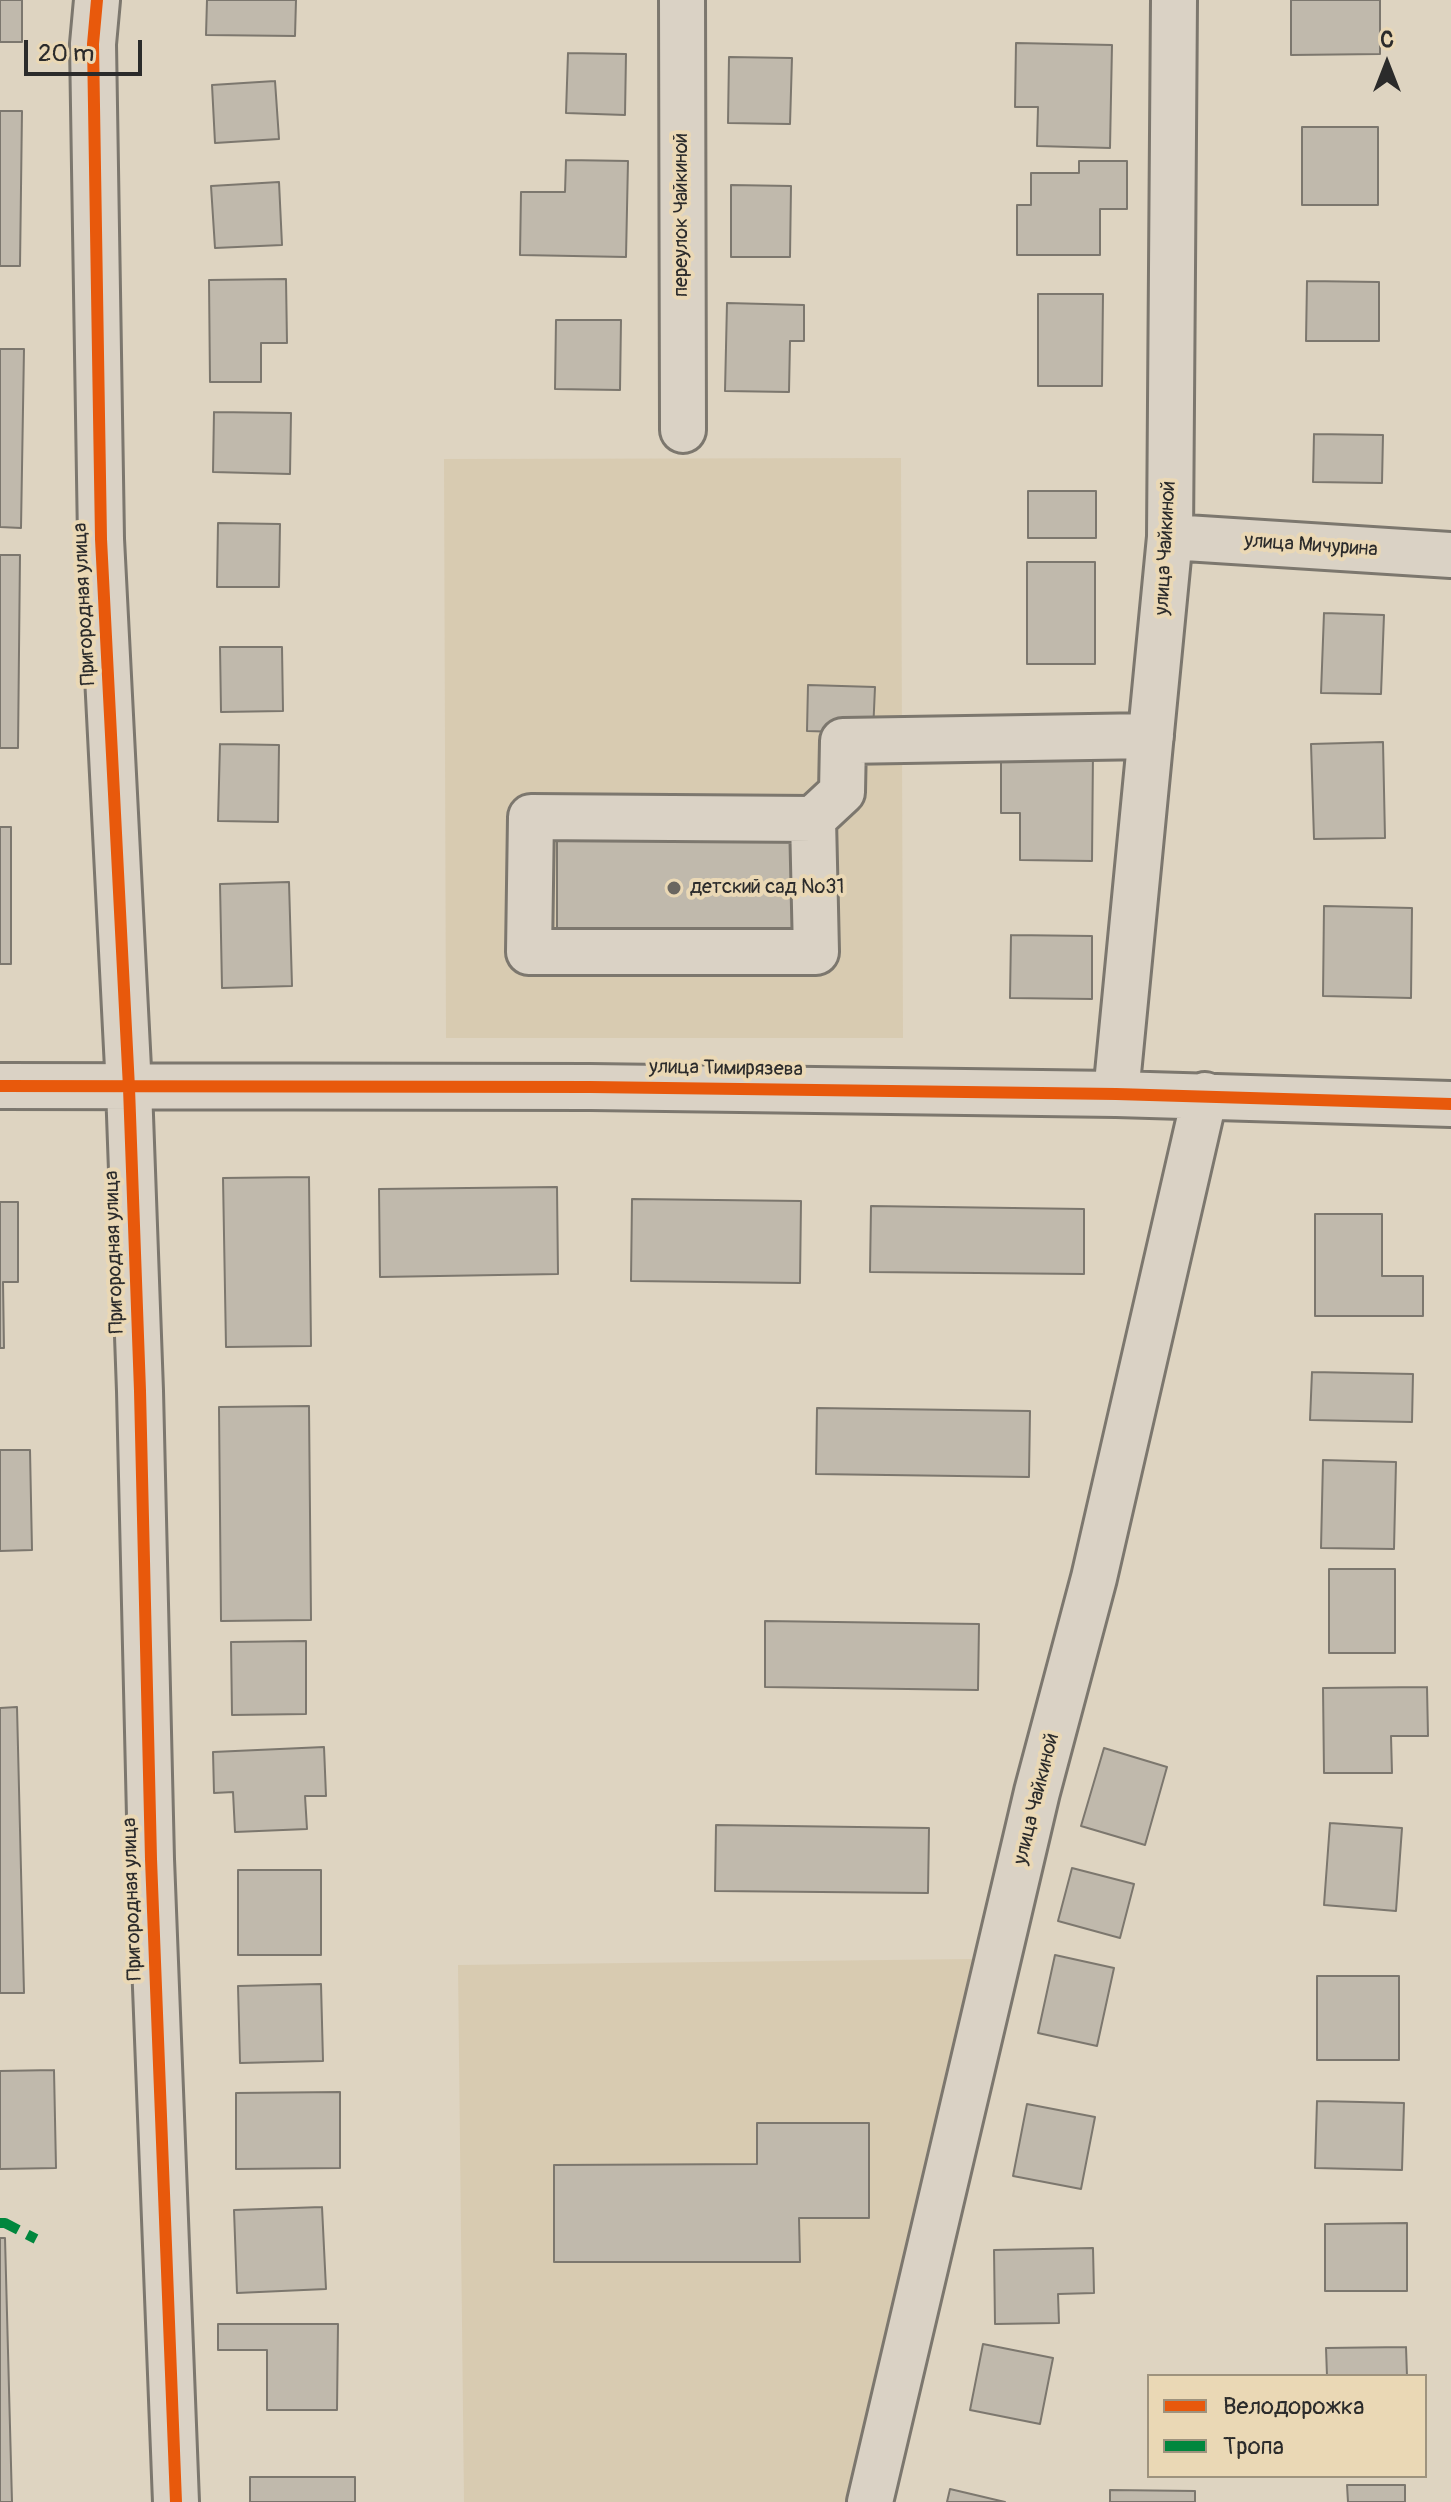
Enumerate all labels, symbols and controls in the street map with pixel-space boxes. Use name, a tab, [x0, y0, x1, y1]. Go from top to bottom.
scale bar	[28, 24, 146, 74]
north arrow	[1347, 24, 1427, 104]
text: С	[1380, 26, 1394, 54]
text: 20 m	[38, 39, 94, 68]
street label: переулок Чайкиной	[670, 133, 694, 297]
street label: улица Чайкиной	[1150, 480, 1182, 616]
street label: Пригородная улица	[69, 522, 101, 686]
street label: улица Мичурина	[1243, 529, 1379, 563]
place label: детский сад №31	[690, 876, 844, 900]
marker: детский сад №31	[665, 879, 683, 897]
street label: улица Тимирязева	[649, 1056, 803, 1082]
street label: Пригородная улица	[100, 1170, 130, 1334]
street label: улица Чайкиной	[1009, 1731, 1065, 1867]
street label: Пригородная улица	[118, 1817, 148, 1981]
legend	[1147, 2374, 1427, 2478]
text: Велодорожка	[1223, 2392, 1364, 2421]
text: Тропа	[1223, 2432, 1284, 2461]

